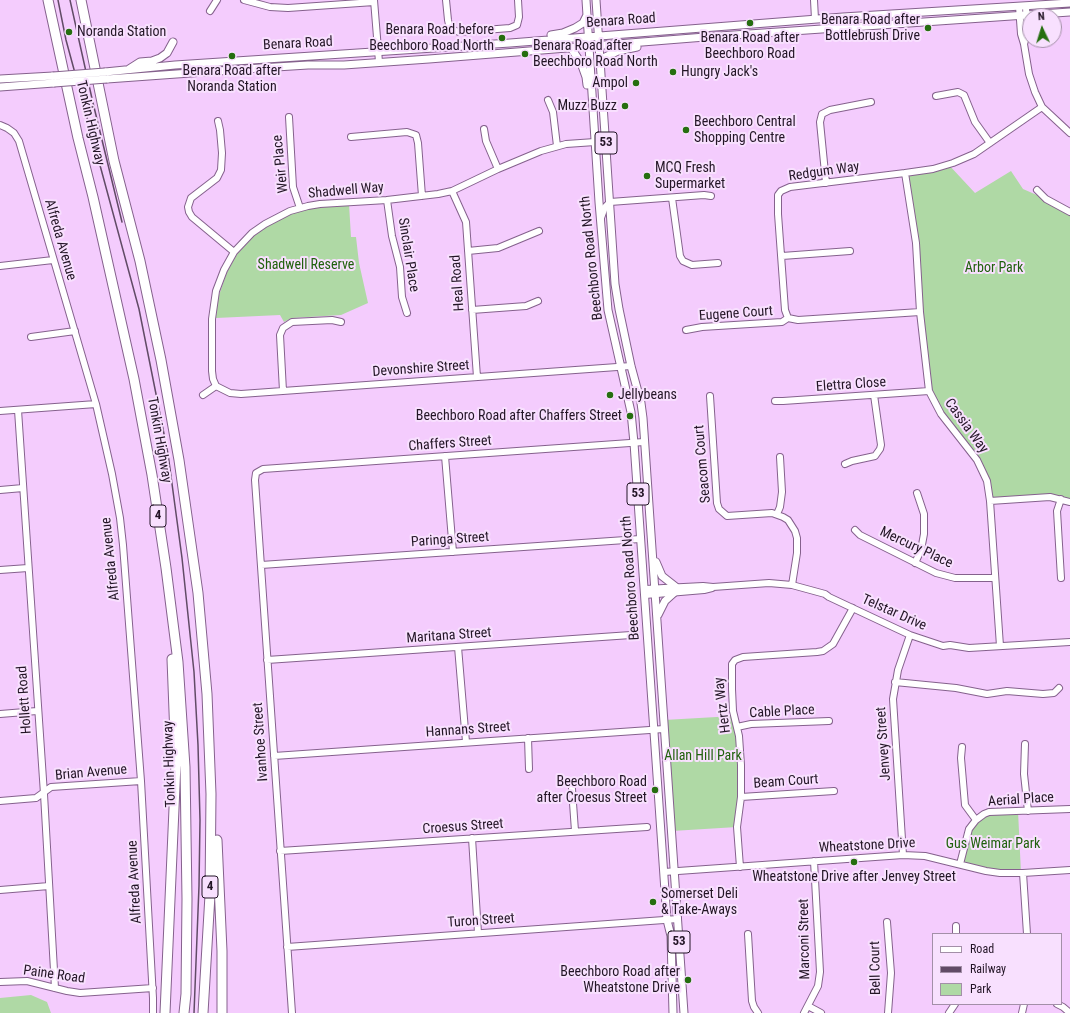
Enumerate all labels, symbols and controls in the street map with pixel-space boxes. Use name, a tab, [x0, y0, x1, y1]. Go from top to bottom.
north arrow	[1022, 8, 1062, 48]
street label: Benara Road	[586, 10, 656, 32]
text: N	[1037, 10, 1045, 23]
place label: Benara Road after Bottlebrush Drive	[821, 12, 920, 44]
marker: Benara Road after Beechboro Road	[745, 18, 755, 28]
place label: Benara Road before Beechboro Road North	[369, 22, 494, 54]
marker: Benara Road after Bottlebrush Drive	[923, 23, 933, 33]
place label: Noranda Station	[77, 24, 166, 40]
marker: Noranda Station	[64, 27, 74, 37]
place label: Benara Road after Beechboro Road	[700, 30, 800, 62]
marker: Benara Road before Beechboro Road North	[497, 33, 507, 43]
street label: Benara Road	[263, 34, 333, 54]
place label: Benara Road after Beechboro Road North	[533, 38, 658, 70]
marker: Benara Road after Beechboro Road North	[520, 49, 530, 59]
marker: Benara Road after Noranda Station	[227, 51, 237, 61]
place label: Benara Road after Noranda Station	[182, 63, 282, 96]
place label: Hungry Jack's	[681, 64, 758, 80]
marker: Hungry Jack's	[668, 67, 678, 77]
place label: Ampol	[592, 75, 628, 91]
marker: Ampol	[631, 78, 641, 88]
street label: Tonkin Highway	[72, 79, 108, 167]
place label: Muzz Buzz	[557, 98, 617, 114]
marker: Muzz Buzz	[620, 101, 630, 111]
place label: Beechboro Central Shopping Centre	[694, 114, 796, 146]
marker: Beechboro Central Shopping Centre	[681, 125, 691, 135]
road number: 53	[595, 132, 617, 154]
street label: Weir Place	[270, 134, 292, 194]
street label: Redgum Way	[788, 159, 860, 185]
place label: MCQ Fresh Supermarket	[655, 160, 725, 192]
marker: MCQ Fresh Supermarket	[642, 171, 652, 181]
street label: Shadwell Way	[307, 179, 385, 203]
street label: Beechboro Road North	[577, 195, 607, 321]
street label: Alfreda Avenue	[40, 198, 80, 282]
street label: Sinclair Place	[394, 217, 422, 293]
street label: Heal Road	[448, 254, 468, 312]
park label: Shadwell Reserve	[258, 257, 354, 273]
park label: Arbor Park	[965, 260, 1023, 276]
street label: Eugene Court	[698, 303, 774, 325]
street label: Devonshire Street	[372, 357, 470, 381]
street label: Elettra Close	[815, 374, 887, 396]
place label: Jellybeans	[618, 387, 677, 403]
marker: Jellybeans	[605, 390, 615, 400]
street label: Cassia Way	[941, 395, 991, 457]
street label: Tonkin Highway	[143, 396, 175, 484]
place label: Beechboro Road after Chaffers Street	[416, 408, 622, 424]
marker: Beechboro Road after Chaffers Street	[625, 411, 635, 421]
street label: Seacom Court	[691, 424, 715, 504]
street label: Chaffers Street	[408, 433, 492, 455]
road number: 53	[627, 483, 649, 505]
road number: 4	[150, 505, 166, 527]
street label: Beechboro Road North	[618, 515, 644, 641]
street label: Alfreda Avenue	[98, 517, 124, 601]
street label: Mercury Place	[877, 524, 955, 572]
street label: Paringa Street	[410, 529, 490, 551]
street label: Telstar Drive	[859, 591, 929, 635]
street label: Maritana Street	[406, 625, 492, 647]
street label: Hollett Road	[14, 665, 36, 735]
street label: Hertz Way	[711, 676, 735, 734]
street label: Ivanhoe Street	[250, 702, 272, 782]
street label: Cable Place	[749, 702, 815, 722]
street label: Jenvey Street	[873, 706, 895, 782]
street label: Hannans Street	[425, 719, 511, 741]
street label: Tonkin Highway	[160, 720, 180, 808]
park label: Allan Hill Park	[664, 748, 742, 764]
street label: Brian Avenue	[54, 761, 128, 785]
street label: Beam Court	[753, 771, 819, 793]
place label: Beechboro Road after Croesus Street	[536, 774, 647, 806]
marker: Beechboro Road after Croesus Street	[650, 785, 660, 795]
street label: Aerial Place	[988, 789, 1054, 811]
street label: Croesus Street	[422, 816, 504, 838]
street label: Wheatstone Drive	[818, 835, 916, 857]
park label: Gus Weimar Park	[946, 836, 1040, 852]
street label: Alfreda Avenue	[124, 840, 146, 924]
marker: Wheatstone Drive after Jenvey Street	[849, 857, 859, 867]
place label: Wheatstone Drive after Jenvey Street	[752, 869, 956, 885]
road number: 4	[202, 876, 218, 898]
place label: Somerset Deli & Take-Aways	[661, 886, 738, 918]
marker: Somerset Deli & Take-Aways	[648, 897, 658, 907]
street label: Marconi Street	[796, 898, 814, 980]
street label: Turon Street	[447, 910, 515, 932]
road number: 53	[668, 931, 690, 953]
legend	[932, 933, 1062, 1005]
street label: Bell Court	[867, 941, 885, 995]
text: Road	[970, 942, 994, 956]
street label: Paine Road	[22, 962, 86, 988]
text: Railway	[970, 962, 1006, 976]
place label: Beechboro Road after Wheatstone Drive	[560, 964, 680, 996]
marker: Beechboro Road after Wheatstone Drive	[683, 975, 693, 985]
text: Park	[970, 982, 991, 996]

